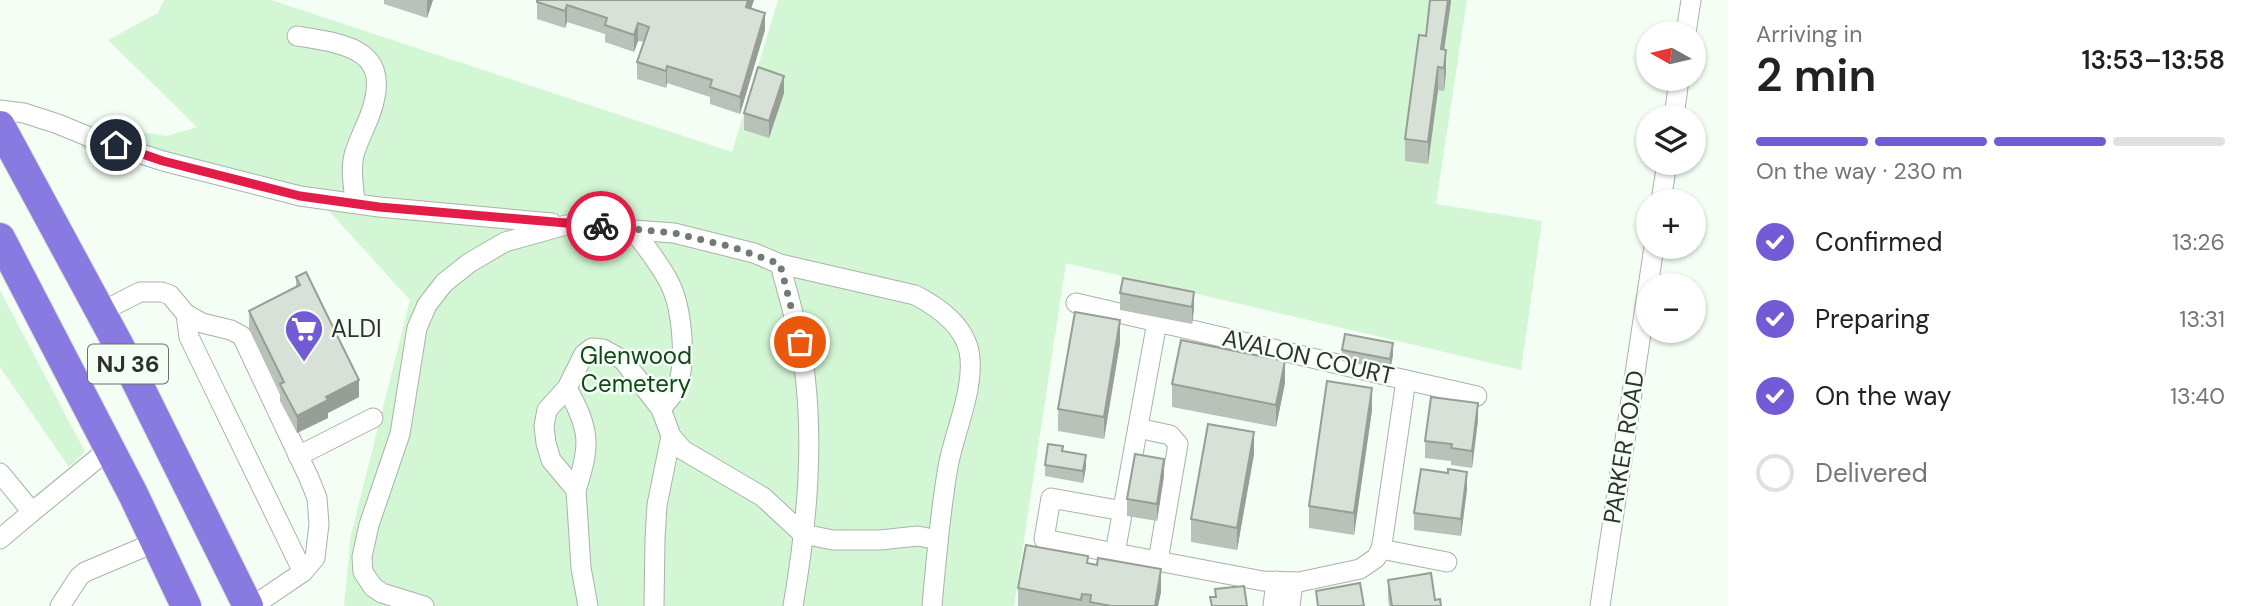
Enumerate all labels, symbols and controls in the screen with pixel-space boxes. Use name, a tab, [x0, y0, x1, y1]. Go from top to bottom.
text: Arriving in	[1756, 19, 1862, 49]
north arrow	[1636, 21, 1706, 91]
map controls	[1636, 21, 1706, 343]
text: 13:53–13:58	[2081, 43, 2225, 77]
text: 2 min	[1756, 45, 1876, 105]
button: layers	[1636, 105, 1706, 175]
pin	[86, 115, 146, 175]
icon: home	[97, 126, 135, 164]
text: On the way · 230 m	[1756, 156, 1963, 186]
button: +	[1636, 189, 1706, 259]
courier	[566, 191, 636, 261]
icon: bike	[582, 207, 620, 245]
icon: check	[1756, 223, 1794, 261]
text: Confirmed	[1815, 225, 1942, 259]
text: 13:26	[2172, 227, 2225, 257]
button: −	[1636, 273, 1706, 343]
icon: check	[1756, 300, 1794, 338]
text: Preparing	[1815, 302, 1930, 336]
text: 13:31	[2179, 304, 2225, 334]
supermarket icon: ALDI	[283, 308, 325, 363]
pin	[770, 312, 830, 372]
place label: ALDI	[331, 313, 382, 344]
street label: AVALON COURT	[1219, 322, 1397, 391]
icon: bag	[781, 323, 819, 361]
park label: Glenwood Cemetery	[580, 340, 692, 399]
road number: NJ 36	[88, 344, 168, 384]
street label: PARKER ROAD	[1596, 368, 1651, 526]
icon: check	[1756, 377, 1794, 415]
text: On the way	[1815, 379, 1951, 413]
text: 13:40	[2170, 381, 2225, 411]
text: Delivered	[1815, 456, 1928, 490]

